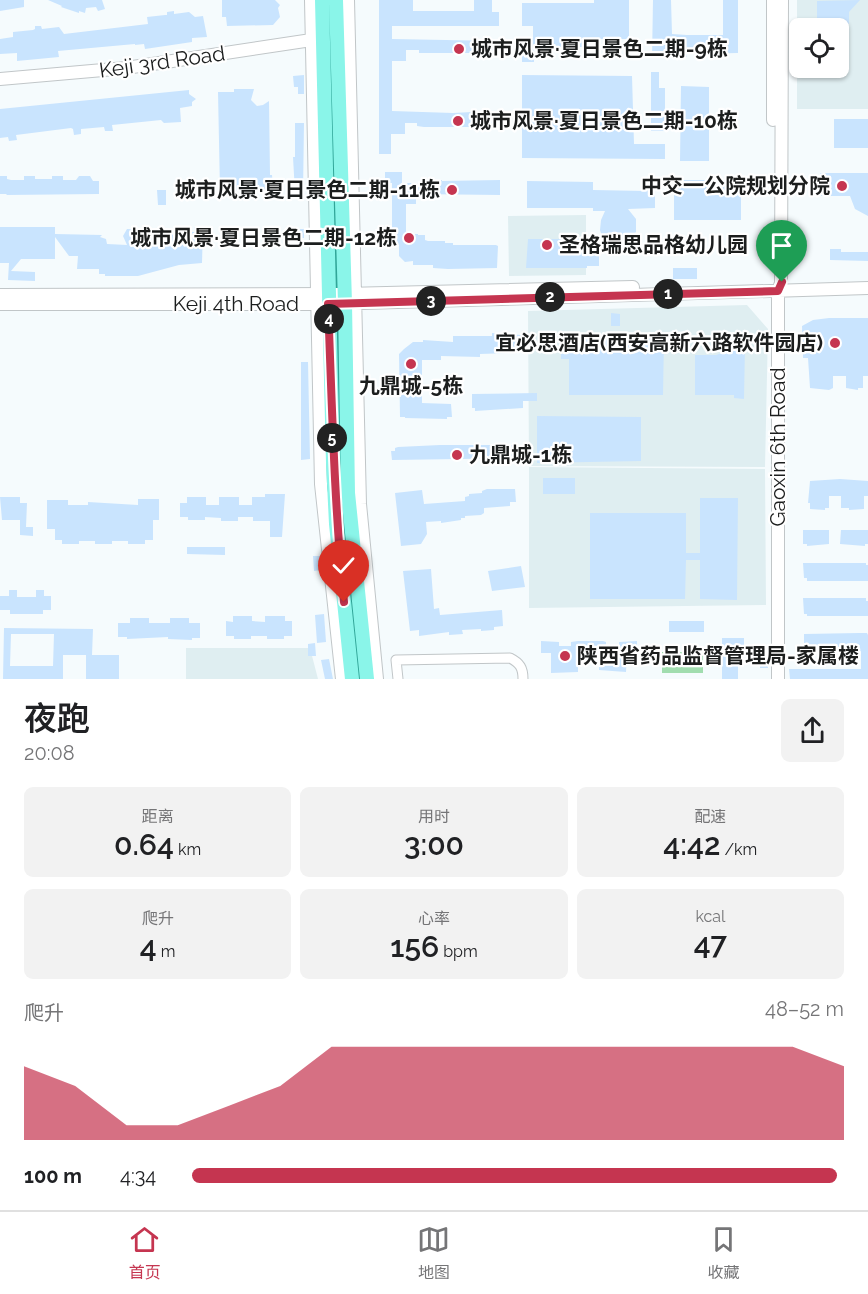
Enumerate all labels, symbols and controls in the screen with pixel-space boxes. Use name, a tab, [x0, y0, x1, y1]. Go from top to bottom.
map controls	[789, 18, 849, 78]
button: locate	[789, 18, 849, 78]
place label: 城市风景·夏日景色二期-9栋	[471, 36, 728, 61]
street label: Keji 3rd Road	[97, 40, 227, 83]
marker: 城市风景·夏日景色二期-9栋	[452, 42, 466, 56]
place label: 城市风景·夏日景色二期-10栋	[470, 108, 738, 133]
marker: 城市风景·夏日景色二期-10栋	[451, 114, 465, 128]
place label: 中交一公院规划分院	[641, 173, 830, 198]
place label: 城市风景·夏日景色二期-11栋	[175, 177, 440, 202]
marker: 中交一公院规划分院	[835, 179, 849, 193]
marker: 城市风景·夏日景色二期-11栋	[445, 183, 459, 197]
pin	[756, 220, 807, 282]
place label: 城市风景·夏日景色二期-12栋	[130, 225, 397, 250]
icon: arrive	[765, 229, 798, 262]
marker: 城市风景·夏日景色二期-12栋	[402, 231, 416, 245]
place label: 圣格瑞思品格幼儿园	[559, 232, 748, 257]
marker: 圣格瑞思品格幼儿园	[540, 238, 554, 252]
pin: 1	[653, 279, 683, 309]
pin: 2	[535, 282, 565, 312]
text: 1	[664, 284, 672, 303]
pin: 3	[416, 286, 446, 316]
text: 2	[545, 287, 555, 306]
street label: Keji 4th Road	[173, 291, 299, 316]
text: 3	[427, 291, 435, 310]
pin: 4	[314, 304, 344, 334]
text: 4	[324, 309, 334, 328]
place label: 宜必思酒店(西安高新六路软件园店)	[495, 330, 823, 355]
marker: 宜必思酒店(西安高新六路软件园店)	[828, 336, 842, 350]
marker: 九鼎城-5栋	[404, 357, 418, 371]
street label: Gaoxin 6th Road	[765, 368, 790, 526]
place label: 九鼎城-5栋	[359, 373, 463, 398]
pin: 5	[317, 423, 347, 453]
text: 5	[328, 428, 336, 447]
place label: 九鼎城-1栋	[469, 442, 572, 467]
marker: 九鼎城-1栋	[450, 448, 464, 462]
pin	[318, 540, 369, 602]
icon: check	[327, 549, 360, 582]
place label: 陕西省药品监督管理局-家属楼	[577, 643, 859, 668]
marker: 陕西省药品监督管理局-家属楼	[558, 649, 572, 663]
text: 夜跑	[24, 699, 90, 738]
button: share	[781, 699, 844, 762]
text: 20:08	[24, 741, 75, 765]
text: 距离	[142, 807, 174, 826]
text: 用时	[418, 807, 450, 826]
text: 配速	[694, 807, 726, 826]
text: 0.64	[114, 827, 174, 862]
text: 3:00	[404, 827, 464, 862]
text: 4:42	[663, 827, 720, 862]
text: km	[174, 840, 201, 859]
text: /km	[720, 840, 757, 859]
text: kcal	[695, 907, 725, 926]
text: 爬升	[142, 909, 174, 928]
text: 心率	[418, 909, 450, 928]
text: 47	[694, 926, 727, 961]
text: 4	[140, 929, 157, 964]
text: 156	[390, 929, 439, 964]
text: m	[157, 942, 176, 961]
text: bpm	[439, 942, 478, 961]
text: 48–52 m	[765, 997, 844, 1021]
text: 爬升	[24, 1001, 64, 1025]
text: 100 m	[24, 1164, 82, 1188]
text: 4:34	[120, 1164, 156, 1188]
tab: 首页	[128, 1223, 161, 1283]
tab: 地图	[417, 1223, 450, 1283]
tab: 收藏	[707, 1223, 740, 1283]

